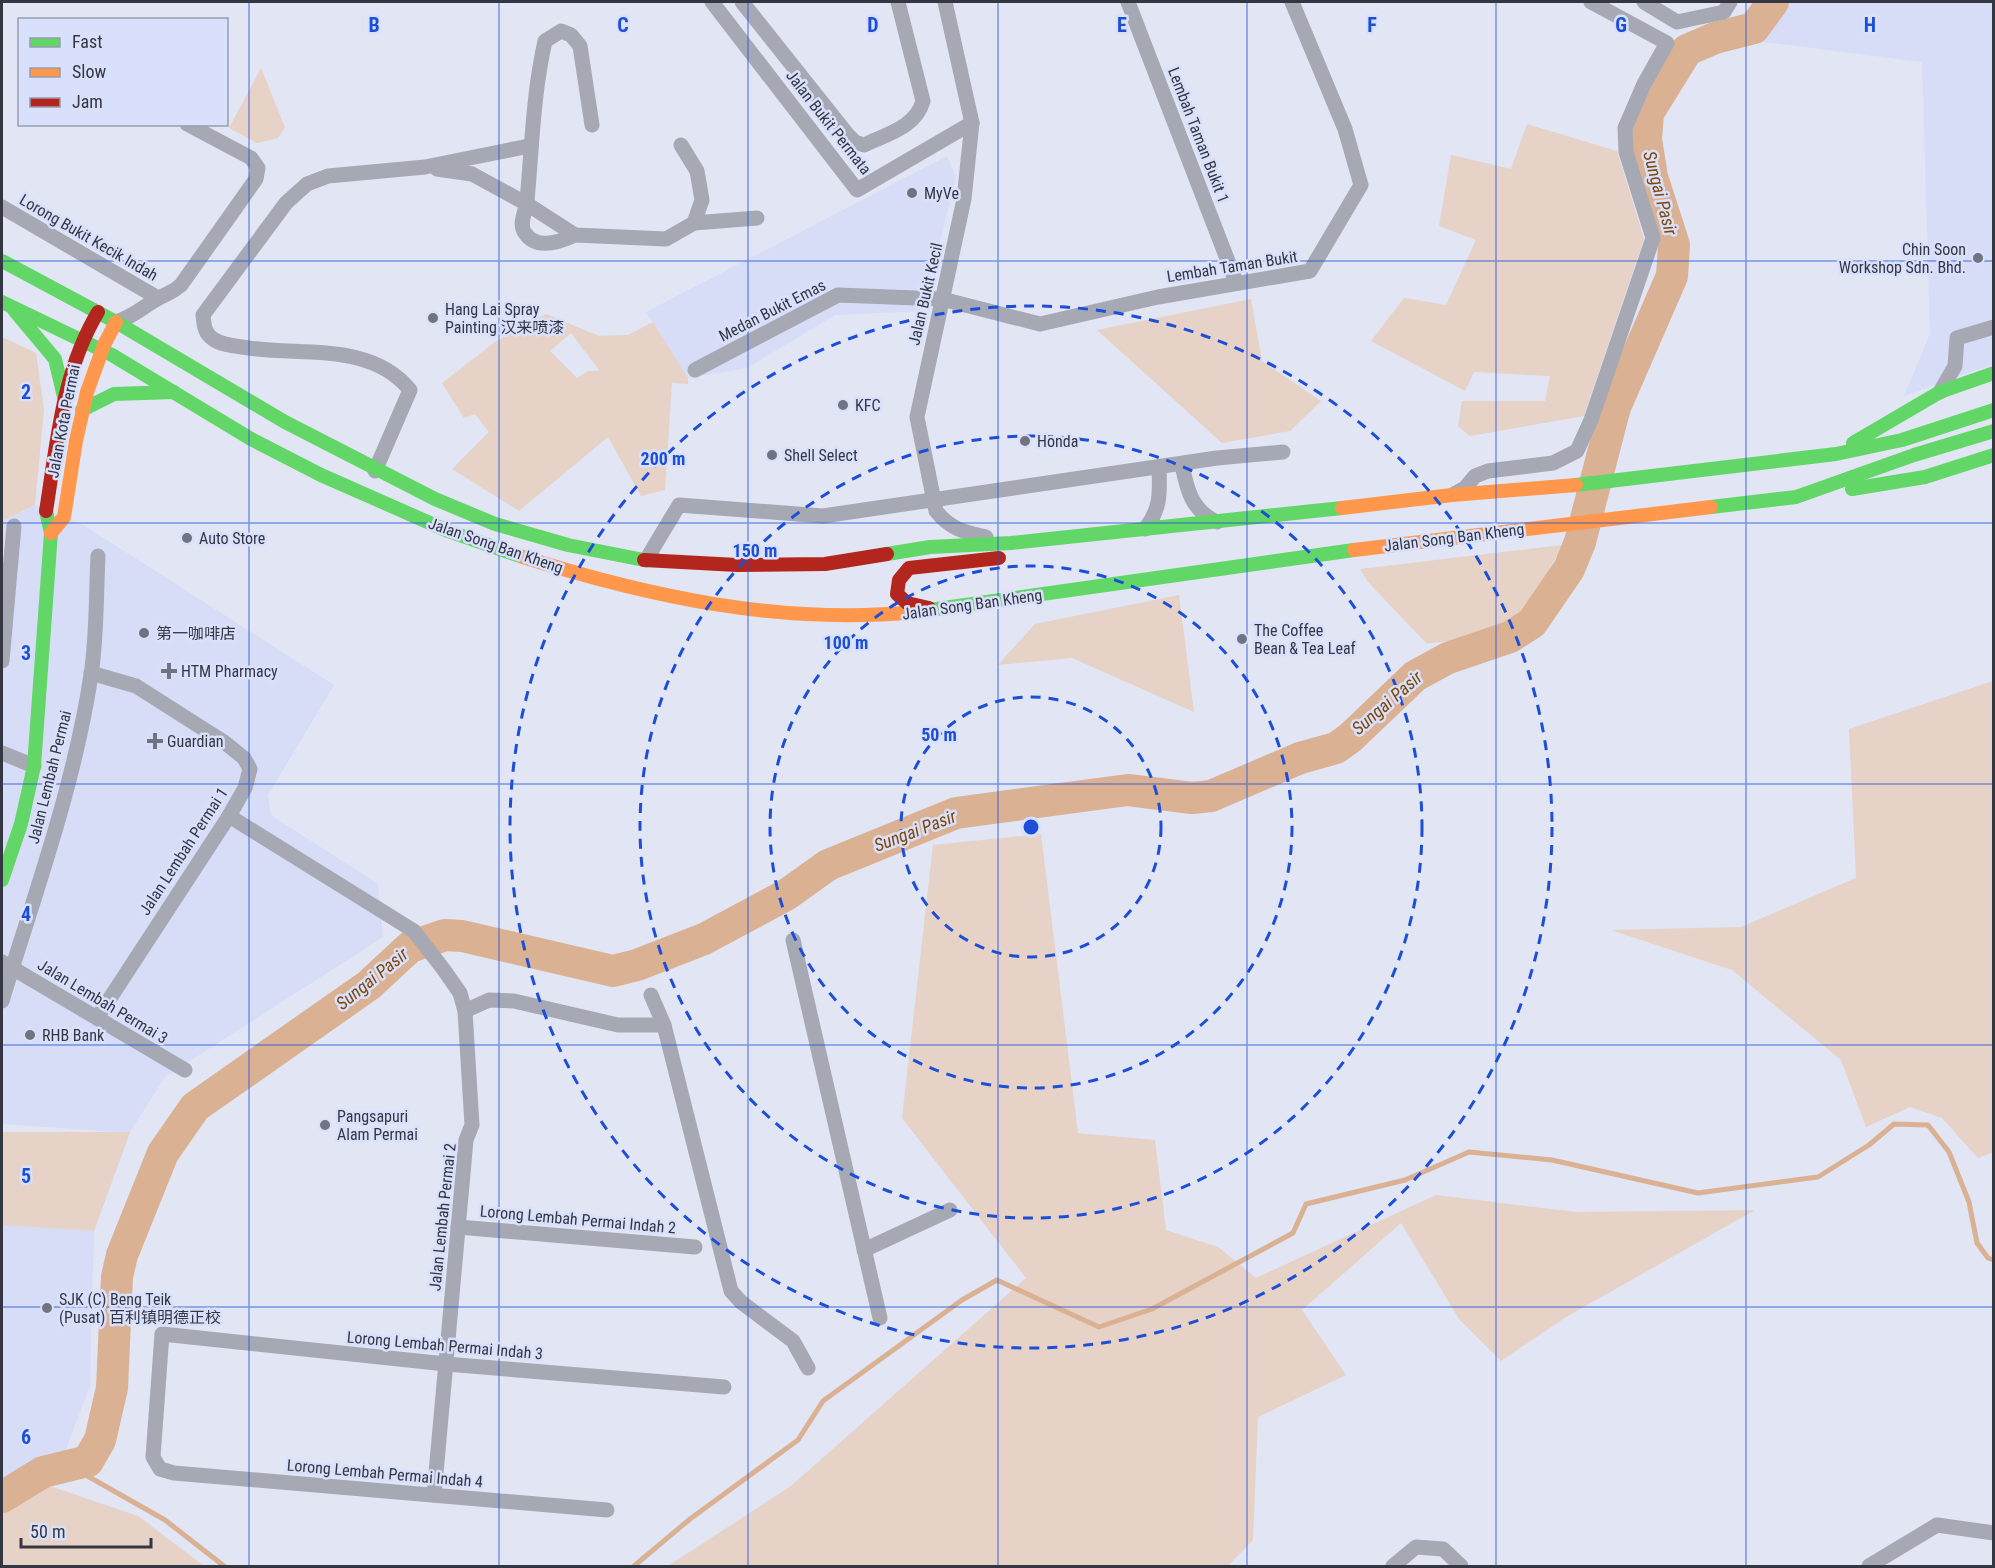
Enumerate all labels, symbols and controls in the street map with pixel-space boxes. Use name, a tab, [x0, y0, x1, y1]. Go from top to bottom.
text: B	[368, 13, 380, 37]
text: C	[617, 13, 629, 37]
text: D	[867, 13, 879, 37]
text: E	[1117, 13, 1127, 37]
text: F	[1367, 13, 1377, 37]
text: G	[1615, 13, 1627, 37]
text: H	[1864, 13, 1876, 37]
legend	[18, 18, 228, 126]
text: Fast	[72, 31, 103, 52]
text: Slow	[72, 61, 107, 82]
street label: Lembah Taman Bukit 1	[1164, 65, 1233, 206]
street label: Jalan Bukit Permata	[782, 66, 875, 178]
text: Jam	[72, 91, 103, 112]
water label: Sungai Pasir	[1639, 148, 1682, 238]
place label: MyVe	[924, 184, 959, 203]
marker: MyVe	[905, 186, 919, 200]
street label: Lorong Bukit Kecik Indah	[16, 190, 161, 285]
place label: Chin Soon Workshop Sdn. Bhd.	[1839, 240, 1966, 277]
street label: Jalan Bukit Kecil	[904, 241, 947, 347]
street label: Lembah Taman Bukit	[1165, 247, 1299, 286]
marker: Chin Soon Workshop Sdn. Bhd.	[1971, 251, 1985, 265]
street label: Medan Bukit Emas	[716, 275, 829, 346]
place label: Hang Lai Spray Painting 汉来喷漆	[445, 300, 565, 337]
marker: Hang Lai Spray Painting 汉来喷漆	[426, 311, 440, 325]
street label: Jalan Kota Permai	[43, 363, 84, 479]
text: 2	[21, 380, 31, 404]
place label: KFC	[855, 396, 881, 415]
marker: KFC	[836, 398, 850, 412]
place label: Honda	[1037, 432, 1078, 451]
marker: Honda	[1018, 434, 1032, 448]
place label: Shell Select	[784, 446, 858, 465]
text: 200 m	[641, 448, 685, 469]
marker: Shell Select	[765, 448, 779, 462]
street label: Jalan Song Ban Kheng	[426, 514, 566, 577]
street label: Jalan Song Ban Kheng	[1383, 519, 1525, 556]
place label: Auto Store	[199, 529, 265, 548]
marker: Auto Store	[180, 531, 194, 545]
text: 150 m	[733, 540, 777, 561]
street label: Jalan Song Ban Kheng	[901, 585, 1043, 624]
place label: The Coffee Bean & Tea Leaf	[1254, 621, 1356, 658]
place label: 第一咖啡店	[156, 624, 236, 643]
marker: 第一咖啡店	[137, 626, 151, 640]
text: 100 m	[824, 632, 868, 653]
marker: The Coffee Bean & Tea Leaf	[1235, 632, 1249, 646]
text: 3	[21, 641, 31, 665]
place label: HTM Pharmacy	[181, 662, 278, 681]
marker: HTM Pharmacy	[162, 664, 176, 678]
water label: Sungai Pasir	[1347, 666, 1427, 739]
street label: Jalan Lembah Permai	[24, 708, 75, 846]
text: 50 m	[921, 724, 957, 745]
place label: Guardian	[167, 732, 224, 751]
marker: Guardian	[148, 734, 162, 748]
street label: Jalan Lembah Permai 1	[135, 784, 232, 919]
water label: Sungai Pasir	[871, 805, 959, 856]
centre of rings	[1021, 817, 1041, 837]
text: 4	[21, 902, 31, 926]
water label: Sungai Pasir	[332, 943, 412, 1014]
street label: Jalan Lembah Permai 3	[34, 955, 171, 1048]
place label: RHB Bank	[42, 1026, 105, 1045]
marker: RHB Bank	[23, 1028, 37, 1042]
place label: Pangsapuri Alam Permai	[337, 1107, 418, 1144]
marker: Pangsapuri Alam Permai	[318, 1118, 332, 1132]
street label: Jalan Lembah Permai 2	[425, 1142, 460, 1292]
text: 5	[21, 1164, 31, 1188]
street label: Lorong Lembah Permai Indah 2	[479, 1201, 677, 1238]
place label: SJK (C) Beng Teik (Pusat) 百利镇明德正校	[59, 1290, 221, 1327]
marker: SJK (C) Beng Teik (Pusat) 百利镇明德正校	[40, 1301, 54, 1315]
street label: Lorong Lembah Permai Indah 3	[346, 1327, 544, 1364]
text: 6	[21, 1425, 31, 1449]
street label: Lorong Lembah Permai Indah 4	[286, 1455, 484, 1492]
scale bar	[21, 1511, 152, 1549]
text: 50 m	[30, 1521, 65, 1542]

